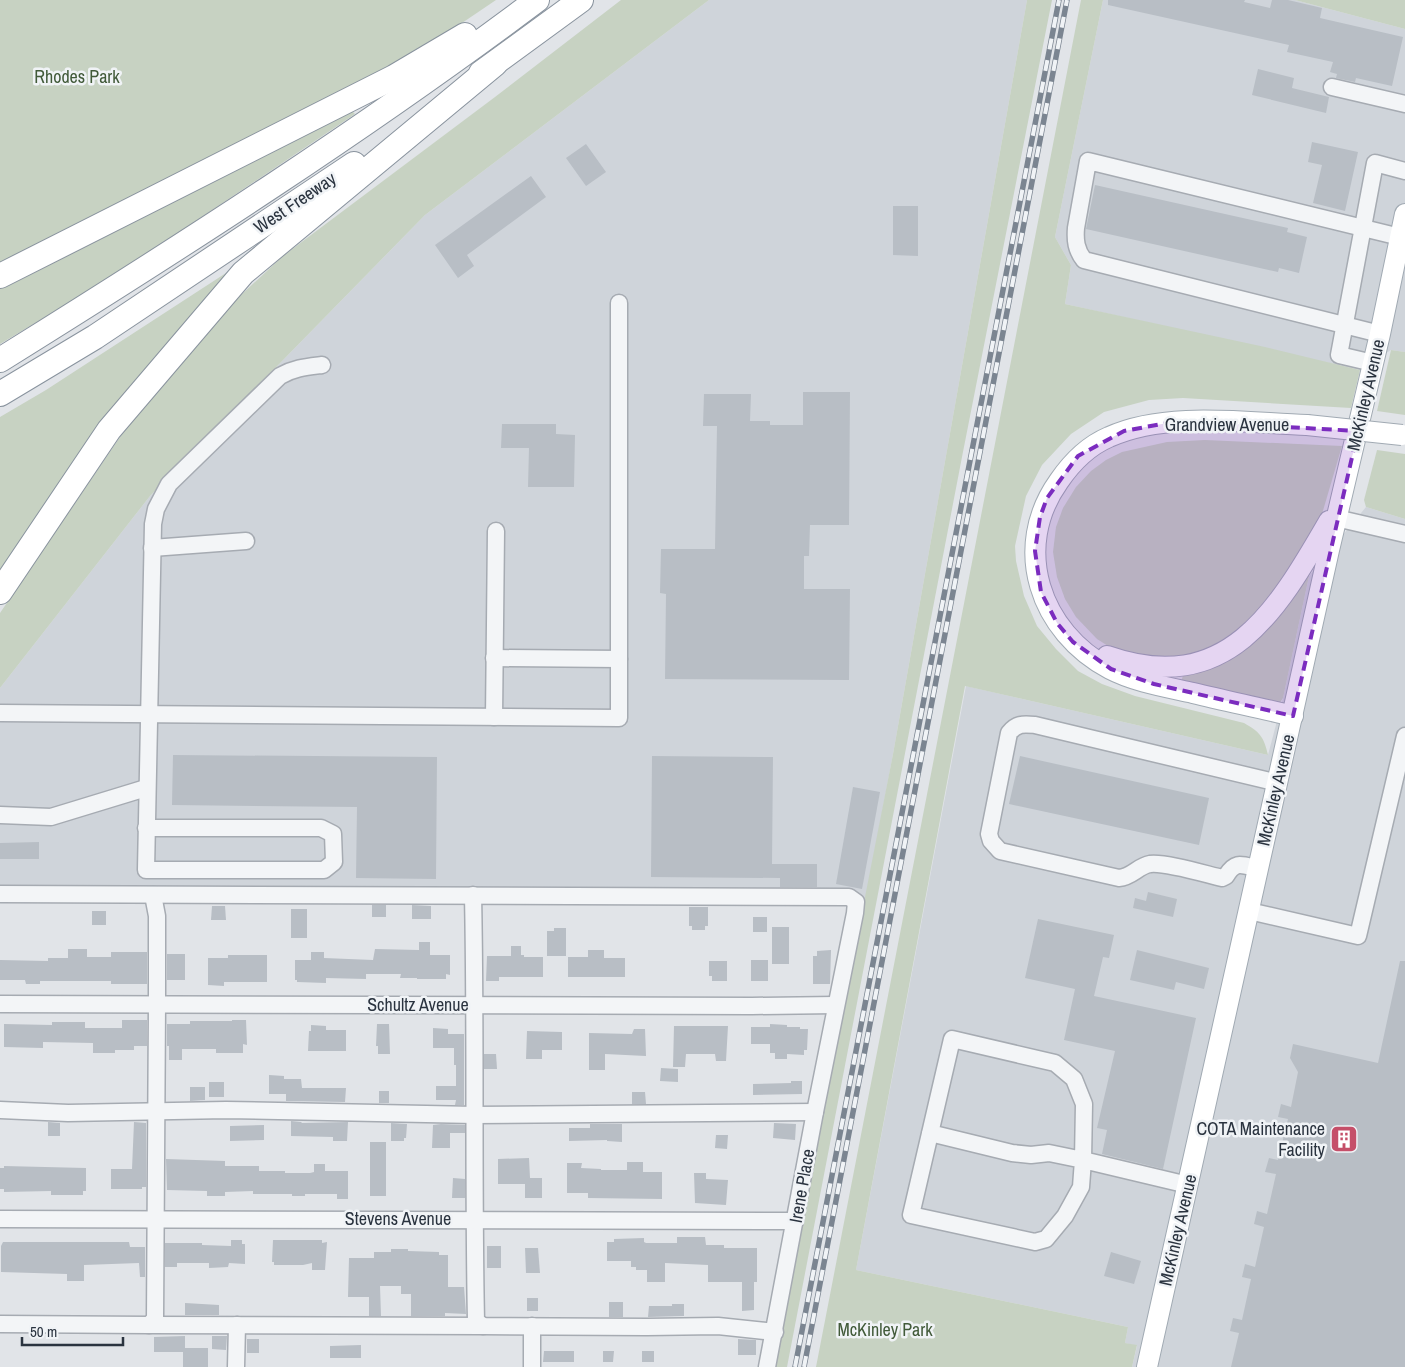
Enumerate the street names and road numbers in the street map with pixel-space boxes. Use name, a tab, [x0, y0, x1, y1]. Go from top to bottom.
street label: West Freeway	[249, 166, 341, 239]
street label: McKinley Avenue	[1341, 337, 1390, 453]
street label: Grandview Avenue	[1165, 412, 1289, 437]
street label: McKinley Avenue	[1251, 732, 1300, 848]
street label: Schultz Avenue	[367, 992, 469, 1017]
street label: Irene Place	[783, 1147, 820, 1225]
street label: McKinley Avenue	[1153, 1172, 1202, 1288]
street label: Stevens Avenue	[345, 1206, 451, 1231]

